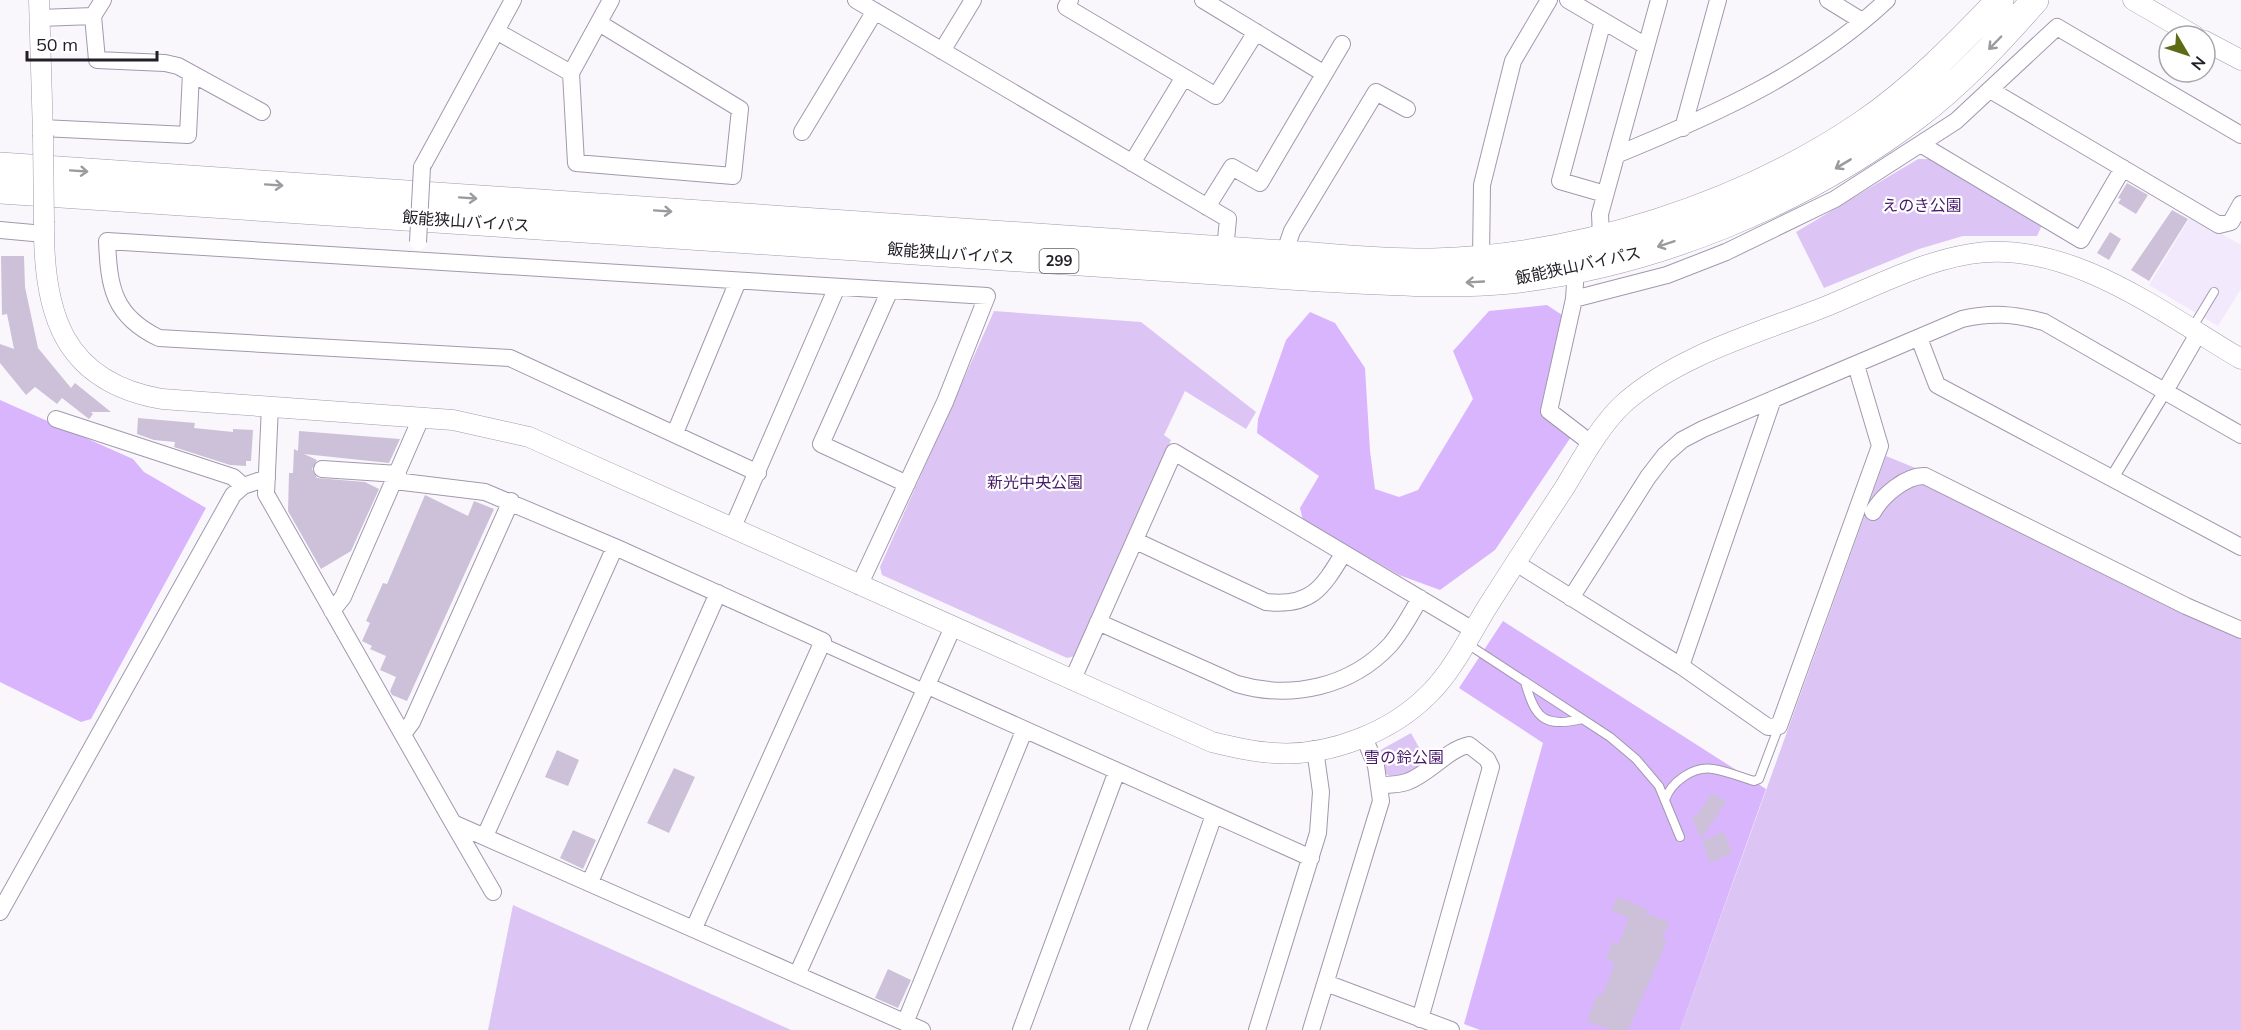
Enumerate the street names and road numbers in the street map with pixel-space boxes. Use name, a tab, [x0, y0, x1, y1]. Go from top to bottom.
street label: 飯能狭山バイパス	[402, 207, 530, 235]
street label: 飯能狭山バイパス	[887, 239, 1015, 267]
street label: 飯能狭山バイパス	[1513, 242, 1643, 288]
road number: 299	[1040, 249, 1078, 273]

